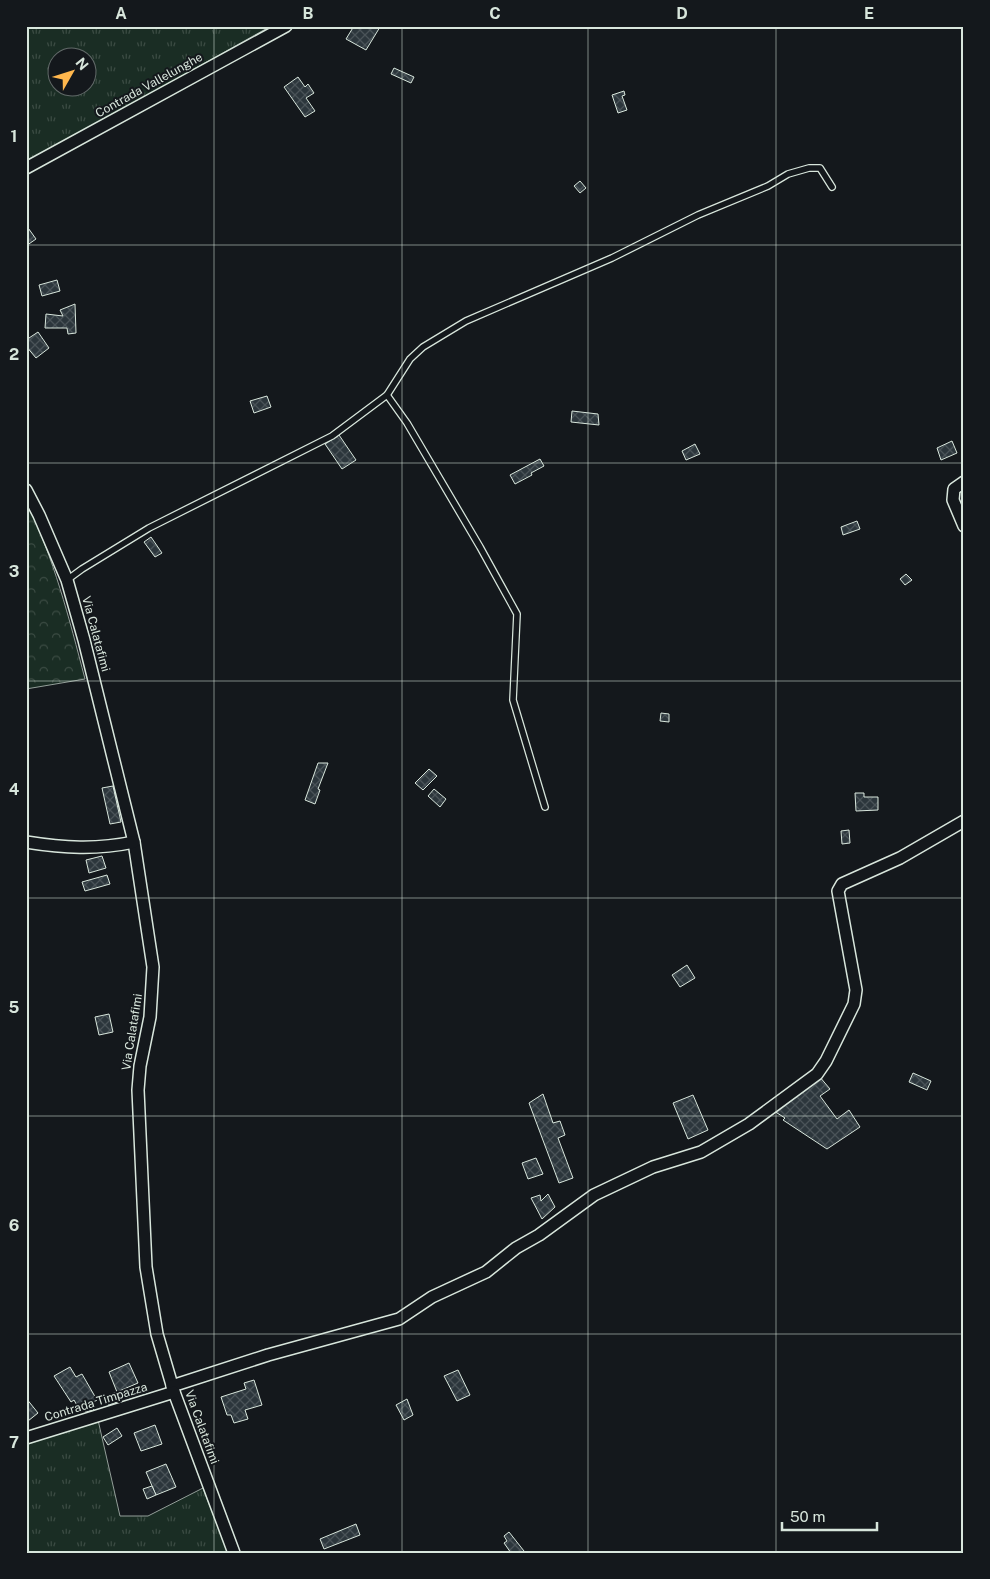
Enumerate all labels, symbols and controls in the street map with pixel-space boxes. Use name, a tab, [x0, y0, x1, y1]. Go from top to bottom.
text: A	[115, 4, 127, 23]
text: B	[303, 4, 314, 23]
text: C	[489, 4, 501, 23]
text: D	[676, 4, 688, 23]
text: E	[864, 4, 874, 23]
north arrow	[48, 48, 98, 98]
street label: Contrada Vallelunghe	[93, 50, 205, 120]
text: N	[72, 55, 92, 73]
text: 1	[11, 127, 17, 146]
text: 2	[9, 345, 19, 364]
text: 3	[9, 562, 19, 581]
street label: Via Calatafimi	[79, 595, 113, 673]
text: 4	[9, 780, 20, 799]
street label: Via Calatafimi	[119, 993, 145, 1071]
text: 5	[9, 998, 20, 1017]
text: 6	[9, 1216, 19, 1235]
street label: Contrada Timpazza	[43, 1380, 149, 1424]
street label: Via Calatafimi	[182, 1388, 222, 1466]
text: 7	[9, 1433, 19, 1452]
scale bar	[782, 1499, 878, 1531]
text: 50 m	[790, 1508, 825, 1525]

